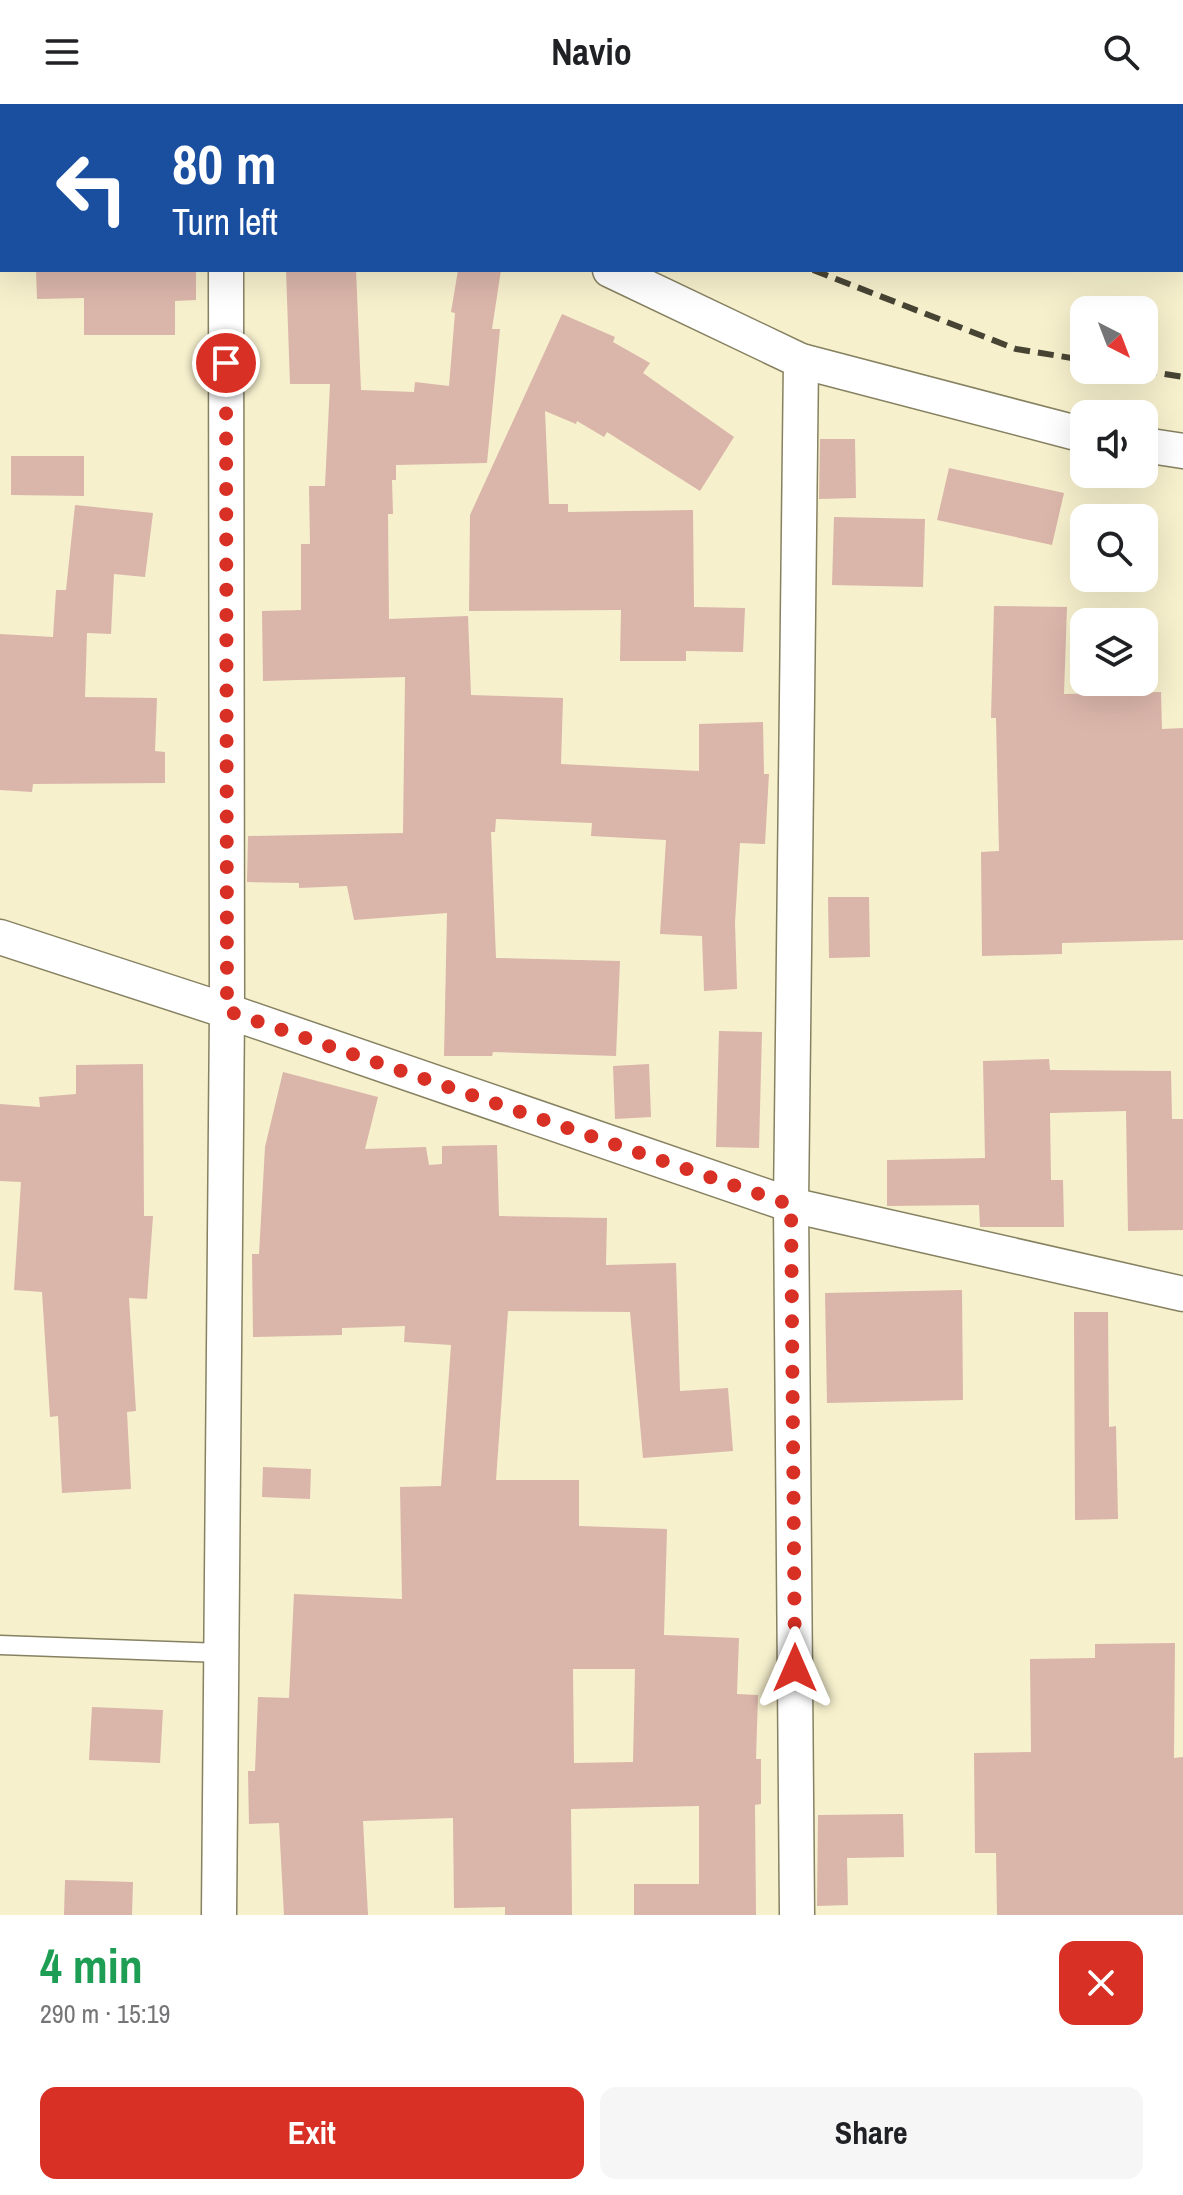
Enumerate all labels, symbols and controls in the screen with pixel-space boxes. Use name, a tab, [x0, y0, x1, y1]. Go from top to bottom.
text: Navio	[551, 28, 632, 76]
icon: menu	[40, 30, 84, 74]
icon: search	[1099, 30, 1143, 74]
text: 80 m	[172, 126, 277, 201]
icon: left	[40, 136, 144, 240]
text: Turn left	[172, 198, 278, 246]
north arrow	[1070, 296, 1158, 384]
map controls	[1070, 296, 1158, 696]
pin	[192, 329, 260, 397]
icon: arrive	[204, 341, 248, 385]
button: sound	[1070, 400, 1158, 488]
button: search	[1070, 504, 1158, 592]
button: layers	[1070, 608, 1158, 696]
position arrow	[753, 1626, 837, 1710]
text: 4 min	[40, 1933, 143, 1998]
button: close	[1059, 1941, 1143, 2025]
text: 290 m · 15:19	[40, 1996, 170, 2031]
button: Exit	[40, 2087, 584, 2179]
button: Share	[600, 2087, 1143, 2179]

